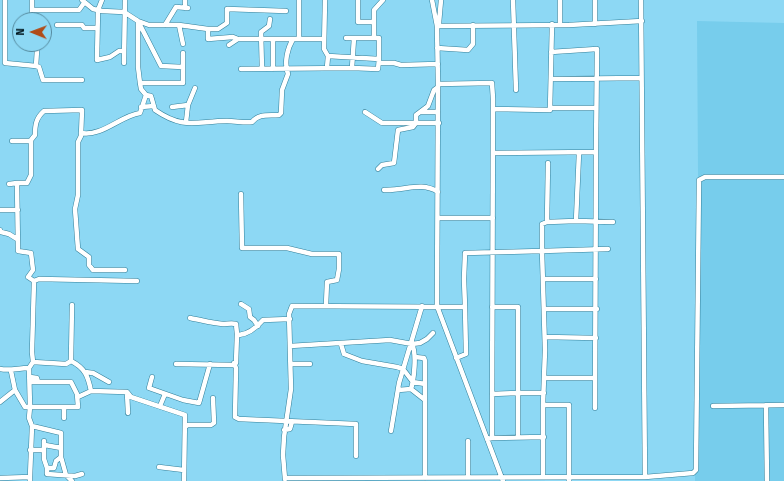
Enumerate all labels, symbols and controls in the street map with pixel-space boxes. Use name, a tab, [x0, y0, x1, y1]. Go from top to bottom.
north arrow	[12, 12, 52, 52]
text: N	[14, 28, 27, 36]

